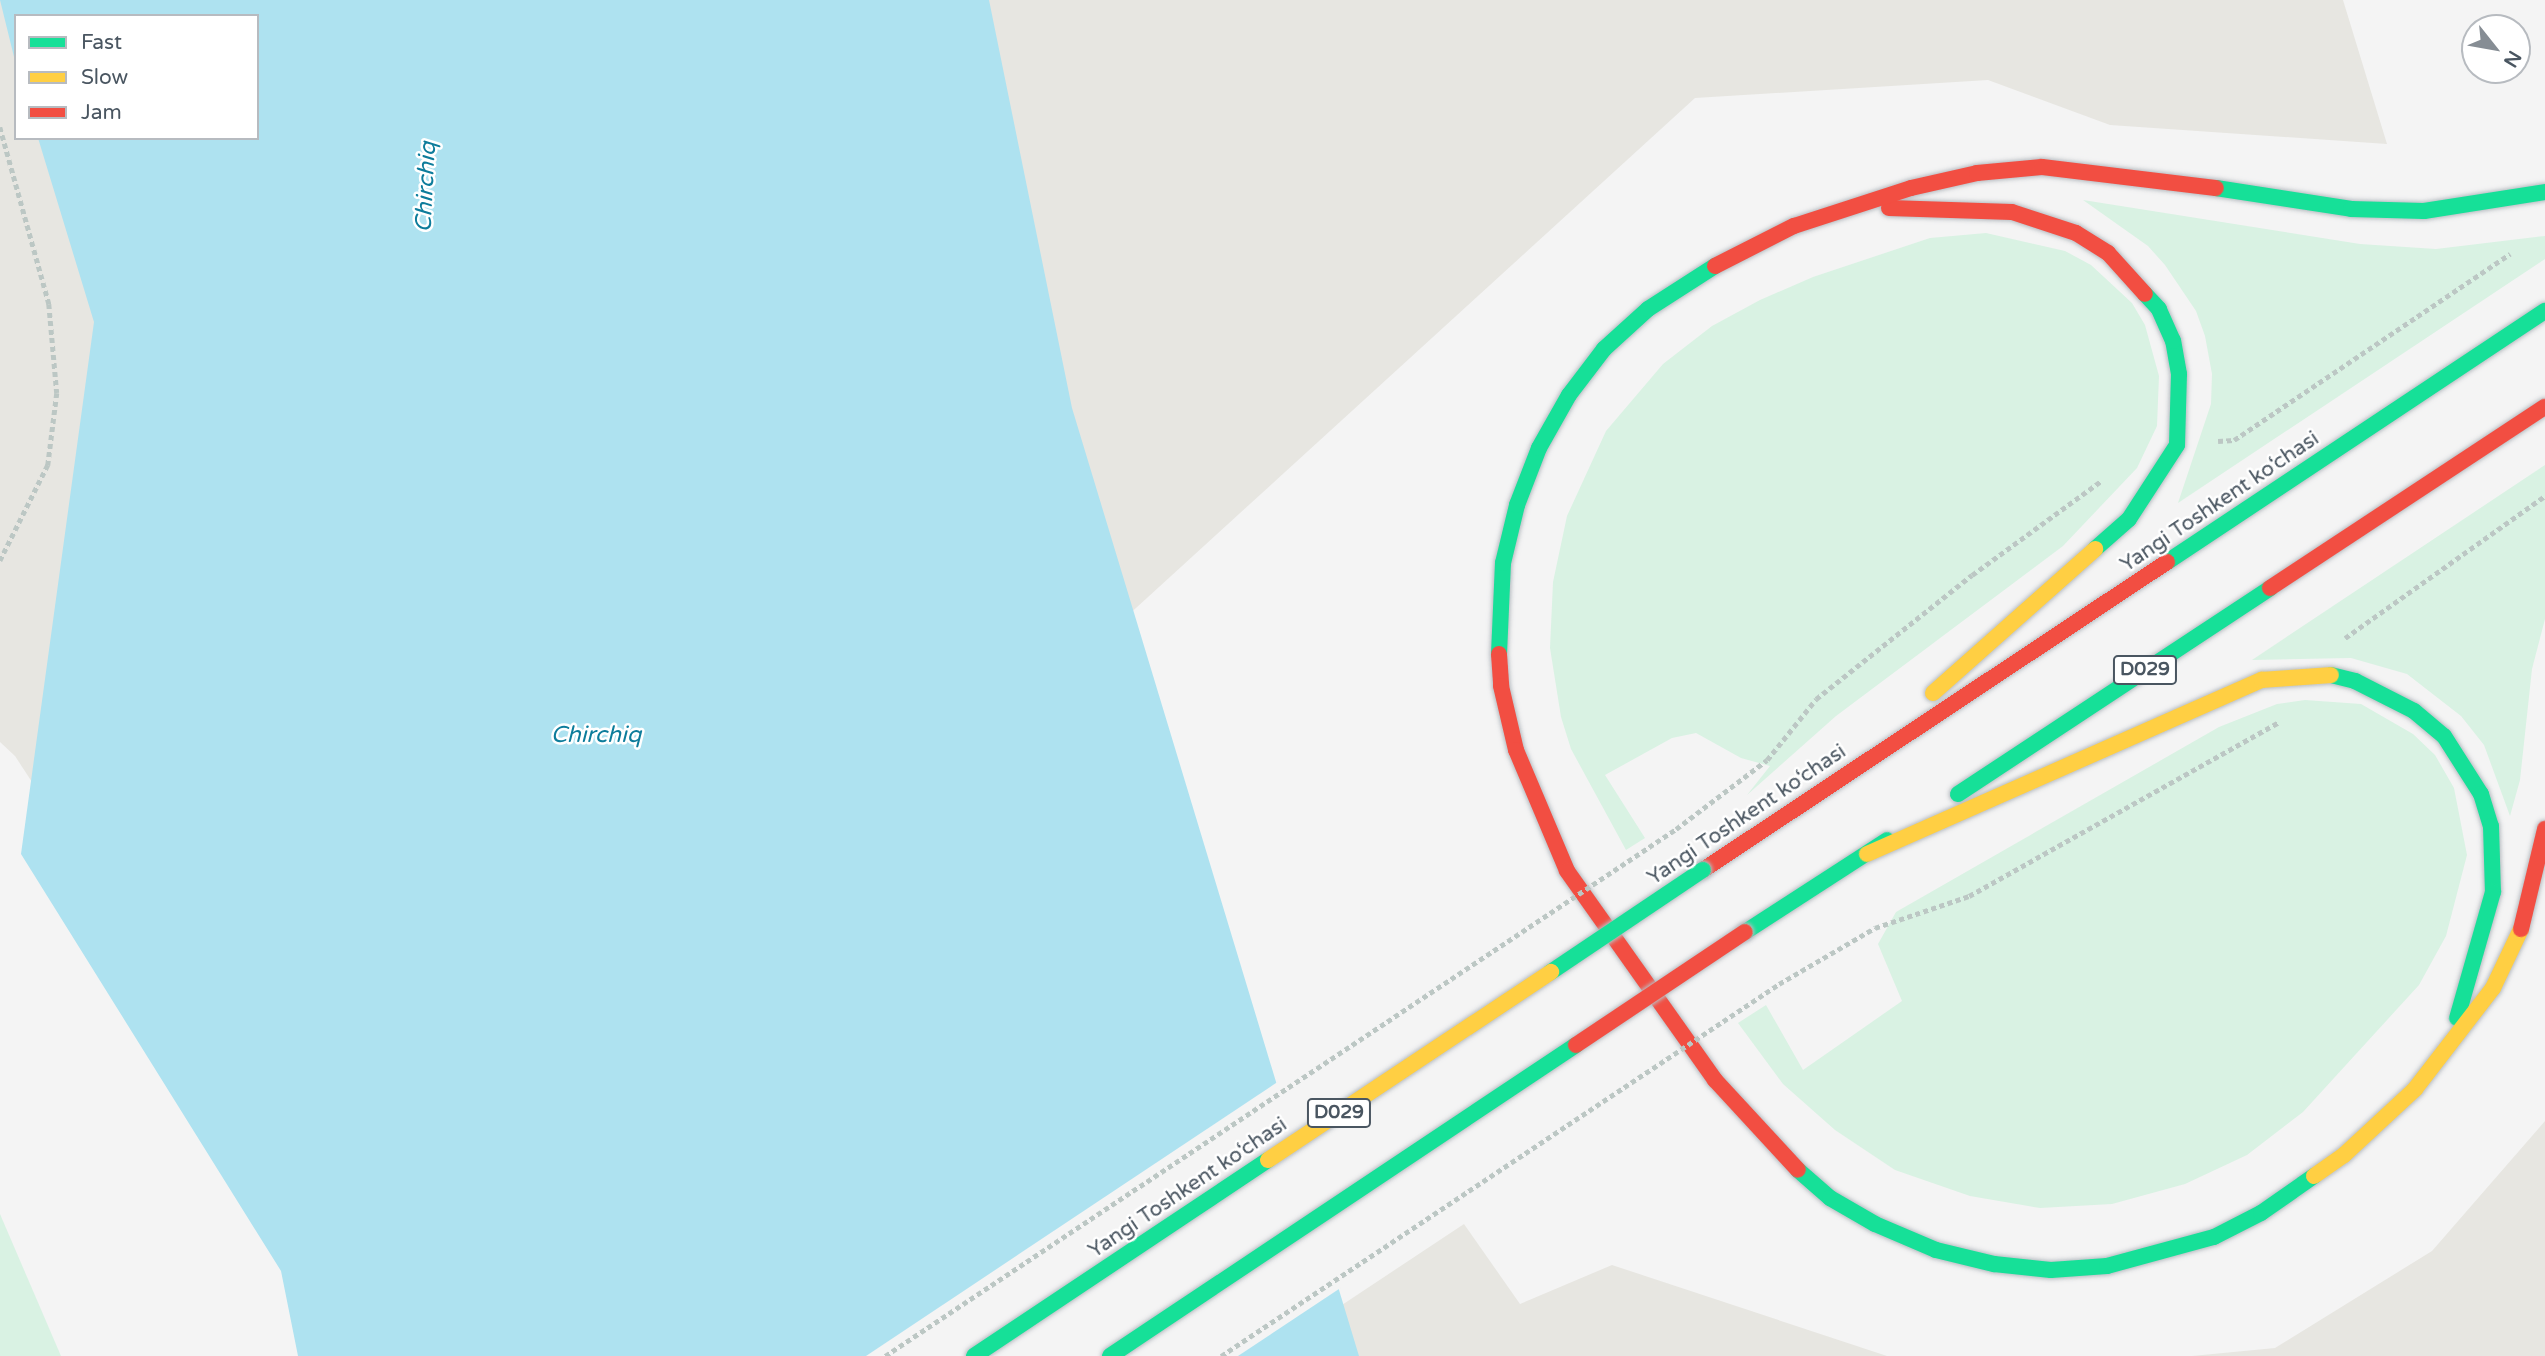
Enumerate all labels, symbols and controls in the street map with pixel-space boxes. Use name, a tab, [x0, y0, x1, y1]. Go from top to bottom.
legend	[14, 14, 259, 140]
north arrow	[2461, 14, 2531, 84]
text: Fast	[81, 30, 122, 55]
text: N	[2499, 47, 2526, 71]
text: Slow	[81, 65, 128, 90]
text: Jam	[81, 100, 122, 125]
water label: Chirchiq	[410, 141, 442, 233]
street label: Yangi Toshkent ko‘chasi	[2116, 426, 2324, 578]
road number: D029	[2112, 654, 2178, 685]
water label: Chirchiq	[551, 721, 641, 749]
street label: Yangi Toshkent ko‘chasi	[1643, 739, 1851, 891]
road number: D029	[1306, 1098, 1372, 1128]
street label: Yangi Toshkent ko‘chasi	[1084, 1112, 1292, 1264]

